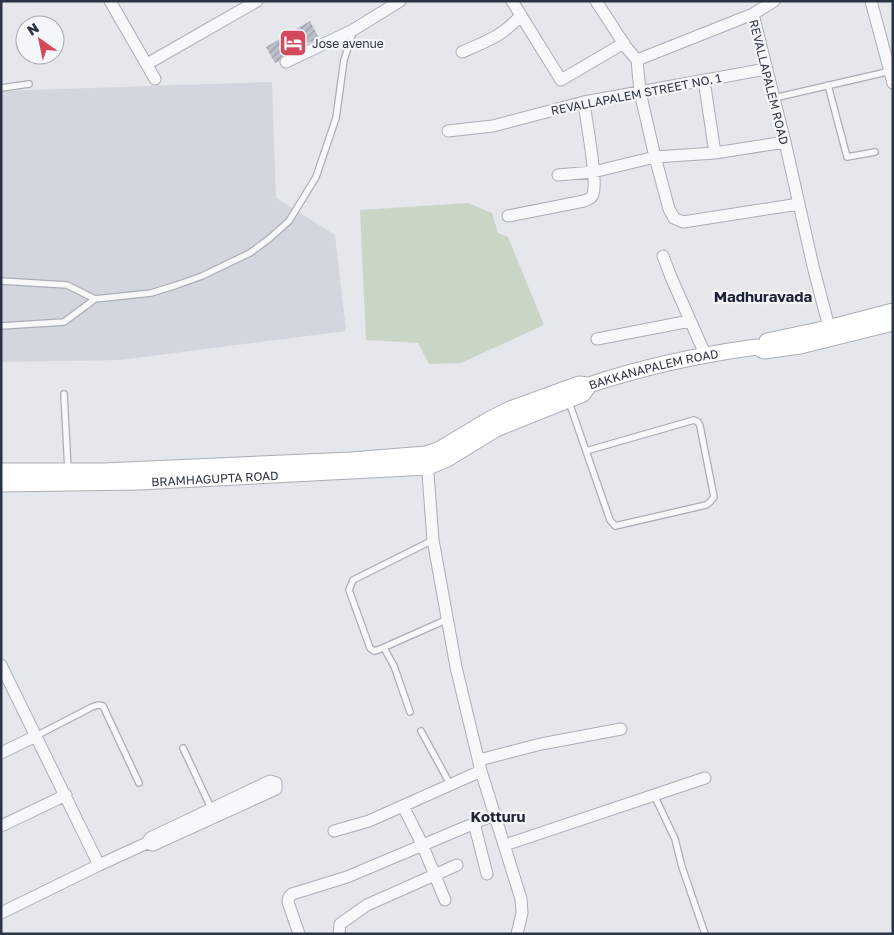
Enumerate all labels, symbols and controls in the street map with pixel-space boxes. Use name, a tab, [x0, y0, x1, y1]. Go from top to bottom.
north arrow	[15, 15, 65, 65]
street label: REVALLAPALEM ROAD	[746, 18, 792, 146]
text: N	[24, 19, 42, 39]
hotel icon: Jose avenue	[278, 28, 308, 58]
place label: Jose avenue	[312, 36, 384, 51]
street label: REVALLAPALEM STREET NO. 1	[549, 70, 723, 118]
district label: Madhuravada	[714, 287, 813, 305]
street label: BAKKANAPALEM ROAD	[586, 345, 720, 392]
street label: BRAMHAGUPTA ROAD	[151, 467, 279, 489]
district label: Kotturu	[470, 807, 526, 825]

